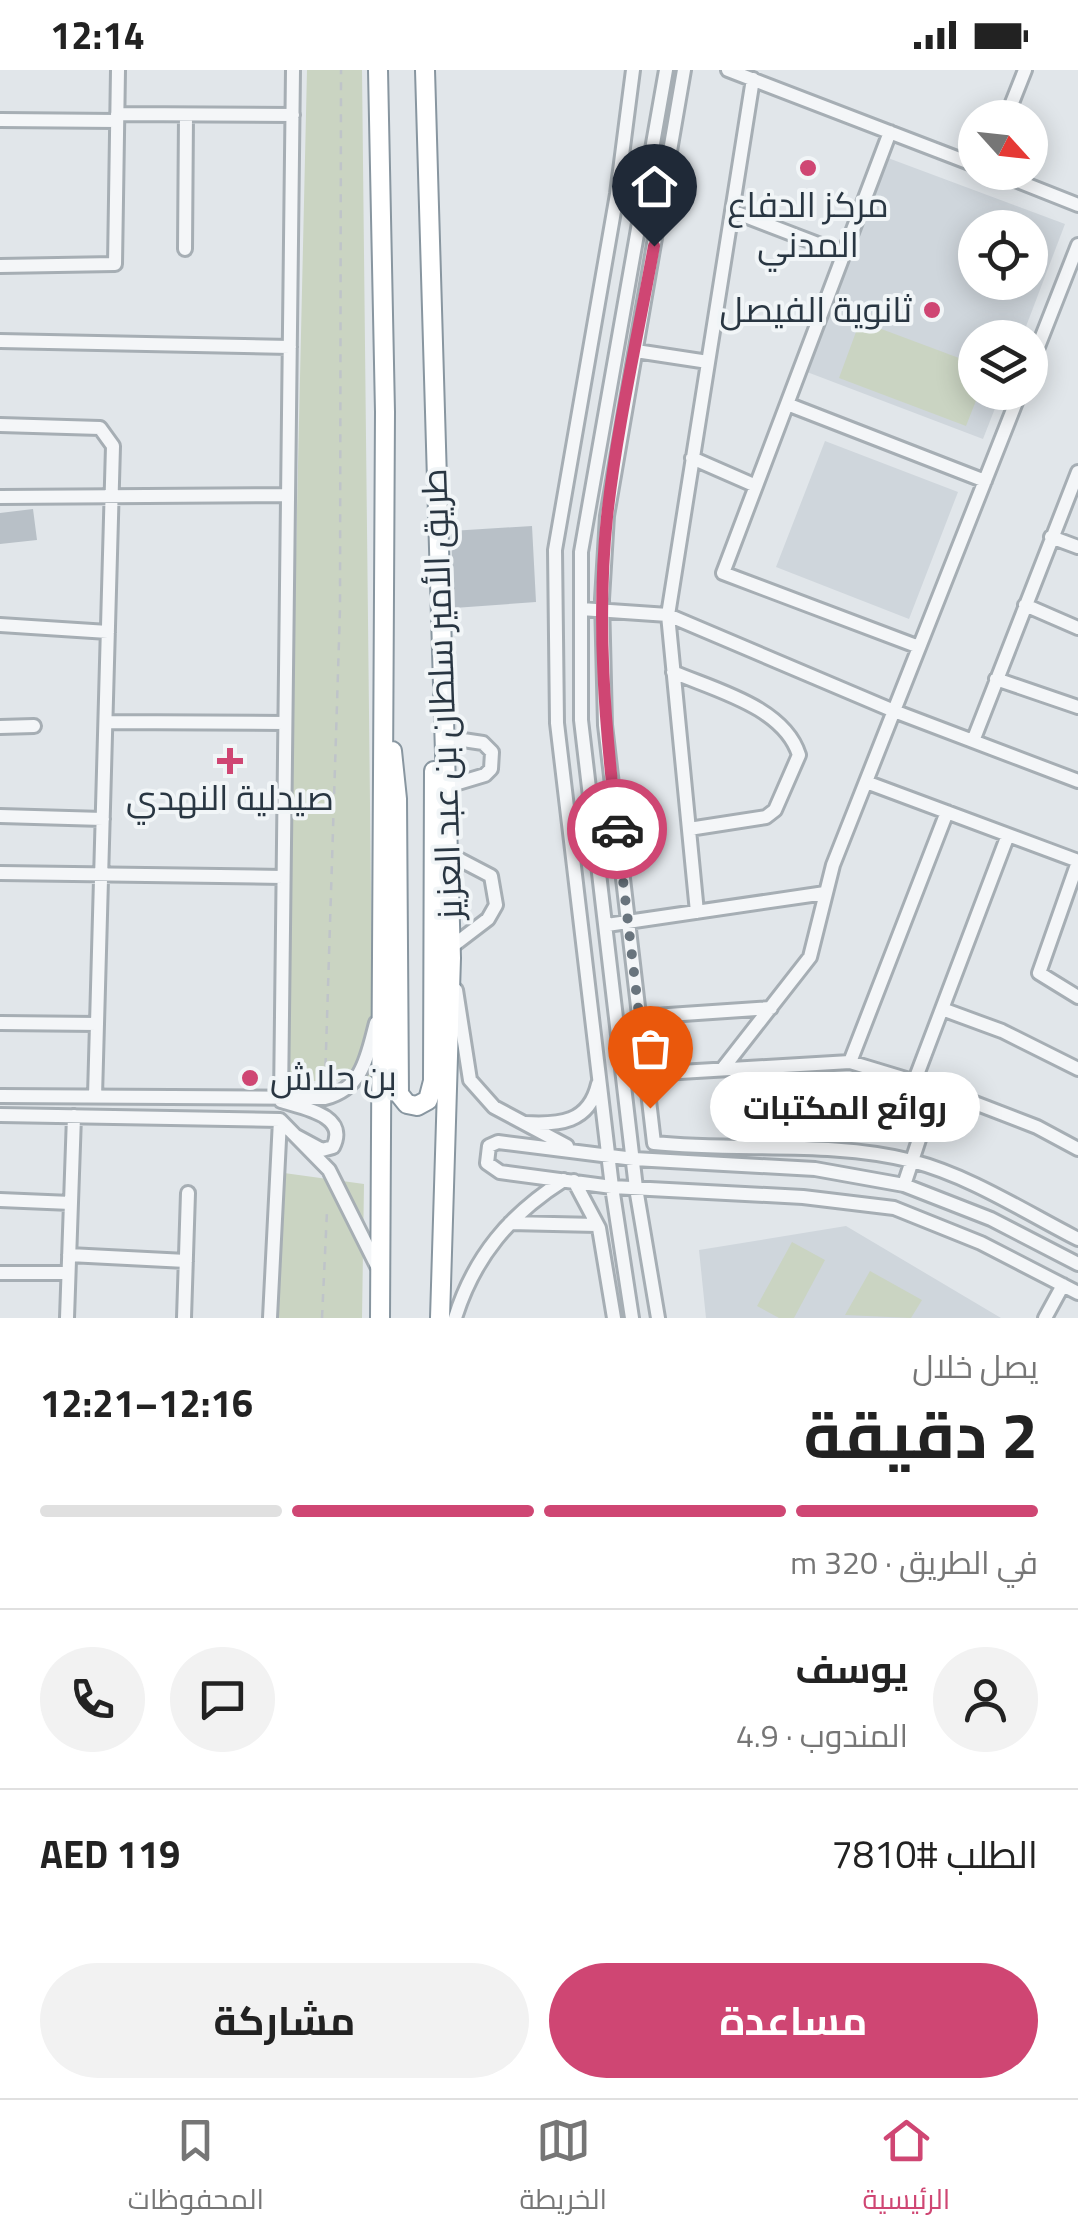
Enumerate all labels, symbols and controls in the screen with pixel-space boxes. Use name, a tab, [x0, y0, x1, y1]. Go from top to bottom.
text: 12:14	[50, 6, 145, 64]
north arrow	[958, 100, 1048, 190]
map controls	[958, 100, 1048, 410]
pin	[612, 144, 697, 247]
marker: مركز الدفاع المدني	[797, 157, 819, 179]
icon: home	[627, 159, 682, 214]
place label: مركز الدفاع المدني	[727, 177, 889, 272]
button: locate	[958, 210, 1048, 300]
place label: ثانوية الفيصل	[719, 282, 912, 336]
marker: ثانوية الفيصل	[921, 299, 943, 321]
button: layers	[958, 320, 1048, 410]
street label: طريق الأمير سلطان بن عبد العزيز	[406, 468, 476, 922]
marker: صيدلية النهدي	[219, 750, 241, 772]
place label: صيدلية النهدي	[126, 770, 334, 825]
courier	[567, 779, 667, 879]
icon: car	[590, 802, 645, 857]
pin	[608, 1006, 693, 1109]
icon: bag	[623, 1021, 678, 1076]
place label: بن حلاش	[270, 1050, 397, 1104]
marker: بن حلاش	[239, 1067, 261, 1089]
callout: روائع المكتبات	[710, 1073, 980, 1143]
text: روائع المكتبات	[743, 1083, 947, 1131]
text: يصل خلال	[912, 1342, 1038, 1390]
text: 12:16–12:21	[40, 1374, 253, 1432]
text: 2 دقيقة	[804, 1384, 1038, 1483]
text: في الطريق · 320 m	[790, 1538, 1038, 1586]
text: يوسف	[795, 1640, 908, 1698]
button: phone	[40, 1647, 145, 1752]
button: chat	[170, 1647, 275, 1752]
button: person	[933, 1647, 1038, 1752]
text: المندوب · 4.9	[736, 1711, 908, 1759]
text: AED 119	[40, 1825, 180, 1883]
text: الطلب #7810	[831, 1825, 1038, 1883]
button: مشاركة	[40, 1963, 529, 2078]
button: مساعدة	[549, 1963, 1038, 2078]
tab: المحفوظات	[128, 2113, 264, 2225]
tab: الخريطة	[520, 2113, 607, 2225]
tab: الرئيسية	[862, 2113, 950, 2225]

